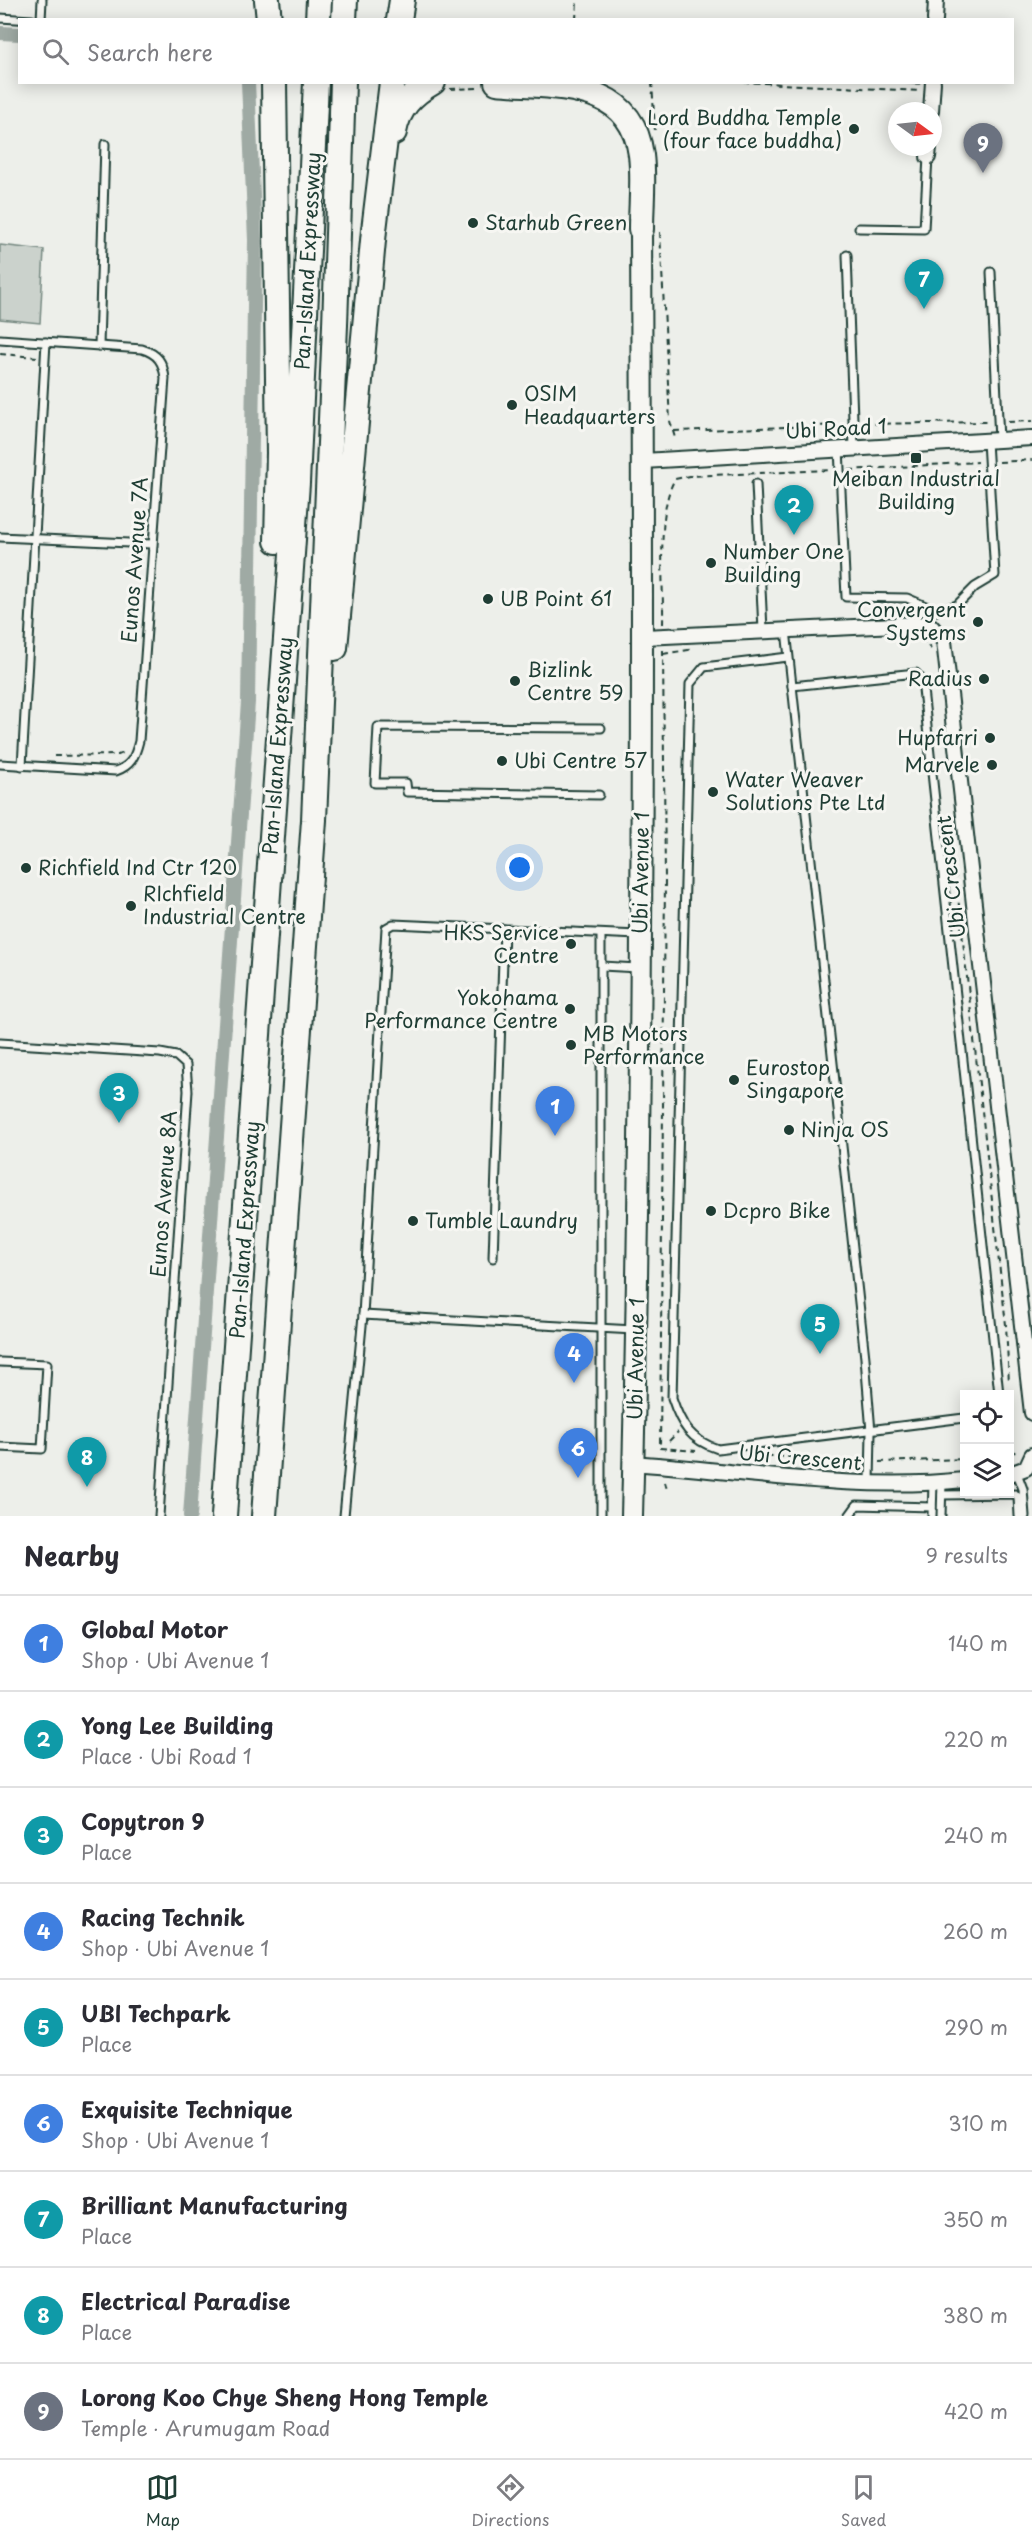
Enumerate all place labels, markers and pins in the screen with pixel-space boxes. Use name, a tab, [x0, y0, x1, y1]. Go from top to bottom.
place label: Lord Buddha Temple (four face buddha)	[647, 102, 842, 155]
marker: Lord Buddha Temple (four face buddha)	[847, 122, 861, 136]
pin: 9	[964, 124, 1002, 173]
place label: Starhub Green	[485, 207, 627, 237]
marker: Starhub Green	[466, 216, 480, 230]
pin: 7	[904, 260, 944, 309]
place label: OSIM Headquarters	[524, 378, 655, 431]
marker: OSIM Headquarters	[505, 398, 519, 412]
marker: Meiban Industrial Building	[909, 451, 923, 465]
place label: Meiban Industrial Building	[832, 463, 1000, 516]
pin: 2	[774, 486, 814, 535]
place label: Number One Building	[723, 536, 844, 589]
marker: Number One Building	[704, 556, 718, 570]
place label: UB Point 61	[500, 583, 612, 613]
marker: UB Point 61	[481, 592, 495, 606]
place label: Convergent Systems	[857, 594, 966, 647]
marker: Convergent Systems	[971, 615, 985, 629]
place label: Bizlink Centre 59	[527, 654, 624, 707]
place label: Radius	[908, 663, 972, 693]
marker: Radius	[977, 672, 991, 686]
marker: Bizlink Centre 59	[508, 674, 522, 688]
place label: Hupfarri	[897, 722, 978, 752]
marker: Hupfarri	[983, 731, 997, 745]
place label: Ubi Centre 57	[514, 745, 647, 775]
place label: Marvele	[904, 749, 980, 779]
marker: Ubi Centre 57	[495, 754, 509, 768]
marker: Marvele	[985, 758, 999, 772]
place label: Water Weaver Solutions Pte Ltd	[725, 764, 885, 817]
marker: Water Weaver Solutions Pte Ltd	[706, 785, 720, 799]
place label: Richfield Ind Ctr 120	[38, 852, 237, 882]
marker: Richfield Ind Ctr 120	[19, 861, 33, 875]
place label: RIchfield Industrial Centre	[143, 878, 306, 931]
marker: RIchfield Industrial Centre	[124, 899, 138, 913]
place label: HKS Service Centre	[444, 917, 559, 970]
marker: HKS Service Centre	[564, 937, 578, 951]
place label: Yokohama Performance Centre	[364, 982, 558, 1035]
marker: Yokohama Performance Centre	[563, 1002, 577, 1016]
place label: MB Motors Performance	[583, 1018, 705, 1071]
marker: MB Motors Performance	[564, 1038, 578, 1052]
place label: Eurostop Singapore	[746, 1052, 844, 1105]
marker: Eurostop Singapore	[727, 1073, 741, 1087]
pin: 3	[100, 1074, 138, 1123]
pin: 1	[536, 1086, 574, 1136]
place label: Ninja OS	[801, 1114, 889, 1144]
marker: Ninja OS	[782, 1123, 796, 1137]
place label: Dcpro Bike	[723, 1195, 830, 1225]
marker: Dcpro Bike	[704, 1204, 718, 1218]
place label: Tumble Laundry	[425, 1205, 578, 1235]
marker: Tumble Laundry	[406, 1214, 420, 1228]
pin: 5	[800, 1304, 840, 1354]
pin: 4	[554, 1334, 594, 1383]
pin: 6	[558, 1428, 598, 1478]
pin: 8	[68, 1438, 106, 1487]

